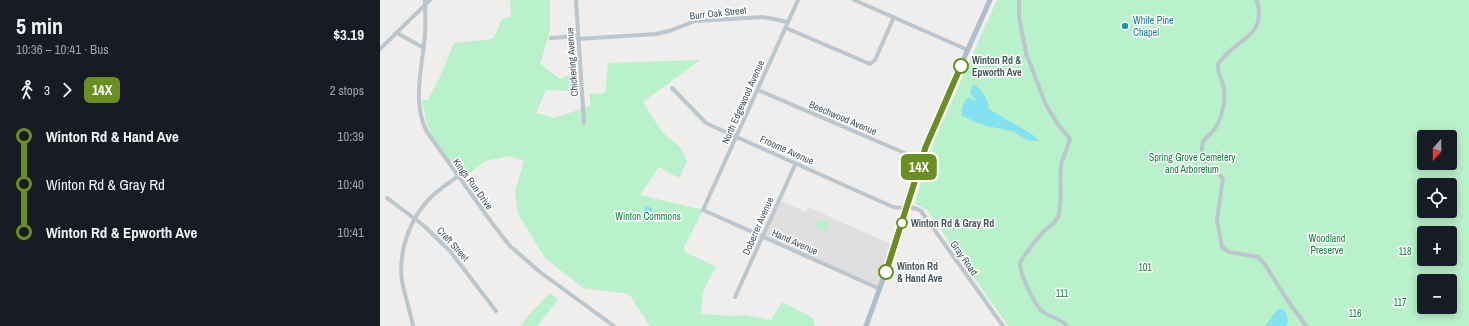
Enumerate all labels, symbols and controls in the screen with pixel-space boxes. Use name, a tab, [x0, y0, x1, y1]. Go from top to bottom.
street label: Burr Oak Street	[689, 3, 748, 22]
text: 5 min	[16, 11, 63, 41]
place label: White Pine Chapel	[1133, 14, 1174, 39]
marker: White Pine Chapel	[1120, 21, 1130, 31]
text: $3.19	[333, 24, 364, 45]
street label: Chickering Avenue	[563, 27, 581, 97]
text: 10:36 – 10:41 · Bus	[16, 41, 108, 58]
place label: Winton Rd & Epworth Ave	[972, 54, 1022, 79]
street label: North Edgewood Avenue	[719, 58, 768, 146]
marker: Winton Rd & Epworth Ave	[953, 58, 969, 74]
icon: walk	[16, 79, 38, 101]
icon: forward	[56, 79, 78, 101]
text: 14X	[92, 81, 112, 99]
text: 3	[44, 82, 50, 99]
text: 2 stops	[330, 82, 364, 99]
street label: Beechwood Avenue	[807, 98, 879, 138]
text: Winton Rd & Hand Ave	[46, 126, 179, 147]
text: 10:39	[337, 128, 364, 145]
north arrow	[1417, 130, 1457, 170]
map controls	[1417, 130, 1457, 314]
street label: Froome Avenue	[758, 132, 816, 168]
park label: Spring Grove Cemetery and Arboretum	[1149, 151, 1236, 176]
line badge: 14X	[896, 154, 942, 180]
street label: Kings Run Drive	[450, 156, 496, 213]
text: 14X	[909, 158, 929, 176]
text: Winton Rd & Gray Rd	[46, 174, 165, 195]
text: 10:40	[337, 176, 364, 193]
button: locate	[1417, 178, 1457, 218]
street label: Doberrer Avenue	[739, 195, 777, 257]
park label: Winton Commons	[615, 210, 681, 223]
marker: Winton Rd & Gray Rd	[896, 217, 908, 229]
place label: Winton Rd & Gray Rd	[911, 217, 994, 230]
text: Winton Rd & Epworth Ave	[46, 222, 197, 243]
text: 10:41	[337, 224, 364, 241]
street label: Craft Street	[434, 224, 472, 264]
street label: Hand Avenue	[770, 226, 820, 258]
button: +	[1417, 226, 1457, 266]
park label: Woodland Preserve	[1309, 232, 1345, 257]
street label: Gray Road	[947, 238, 981, 278]
park label: 118	[1398, 245, 1412, 258]
place label: Winton Rd & Hand Ave	[897, 260, 943, 285]
park label: 101	[1138, 261, 1152, 274]
marker: Winton Rd & Hand Ave	[878, 264, 894, 280]
button: −	[1417, 274, 1457, 314]
park label: 111	[1056, 287, 1069, 300]
park label: 117	[1393, 296, 1407, 309]
park label: 116	[1348, 307, 1362, 320]

